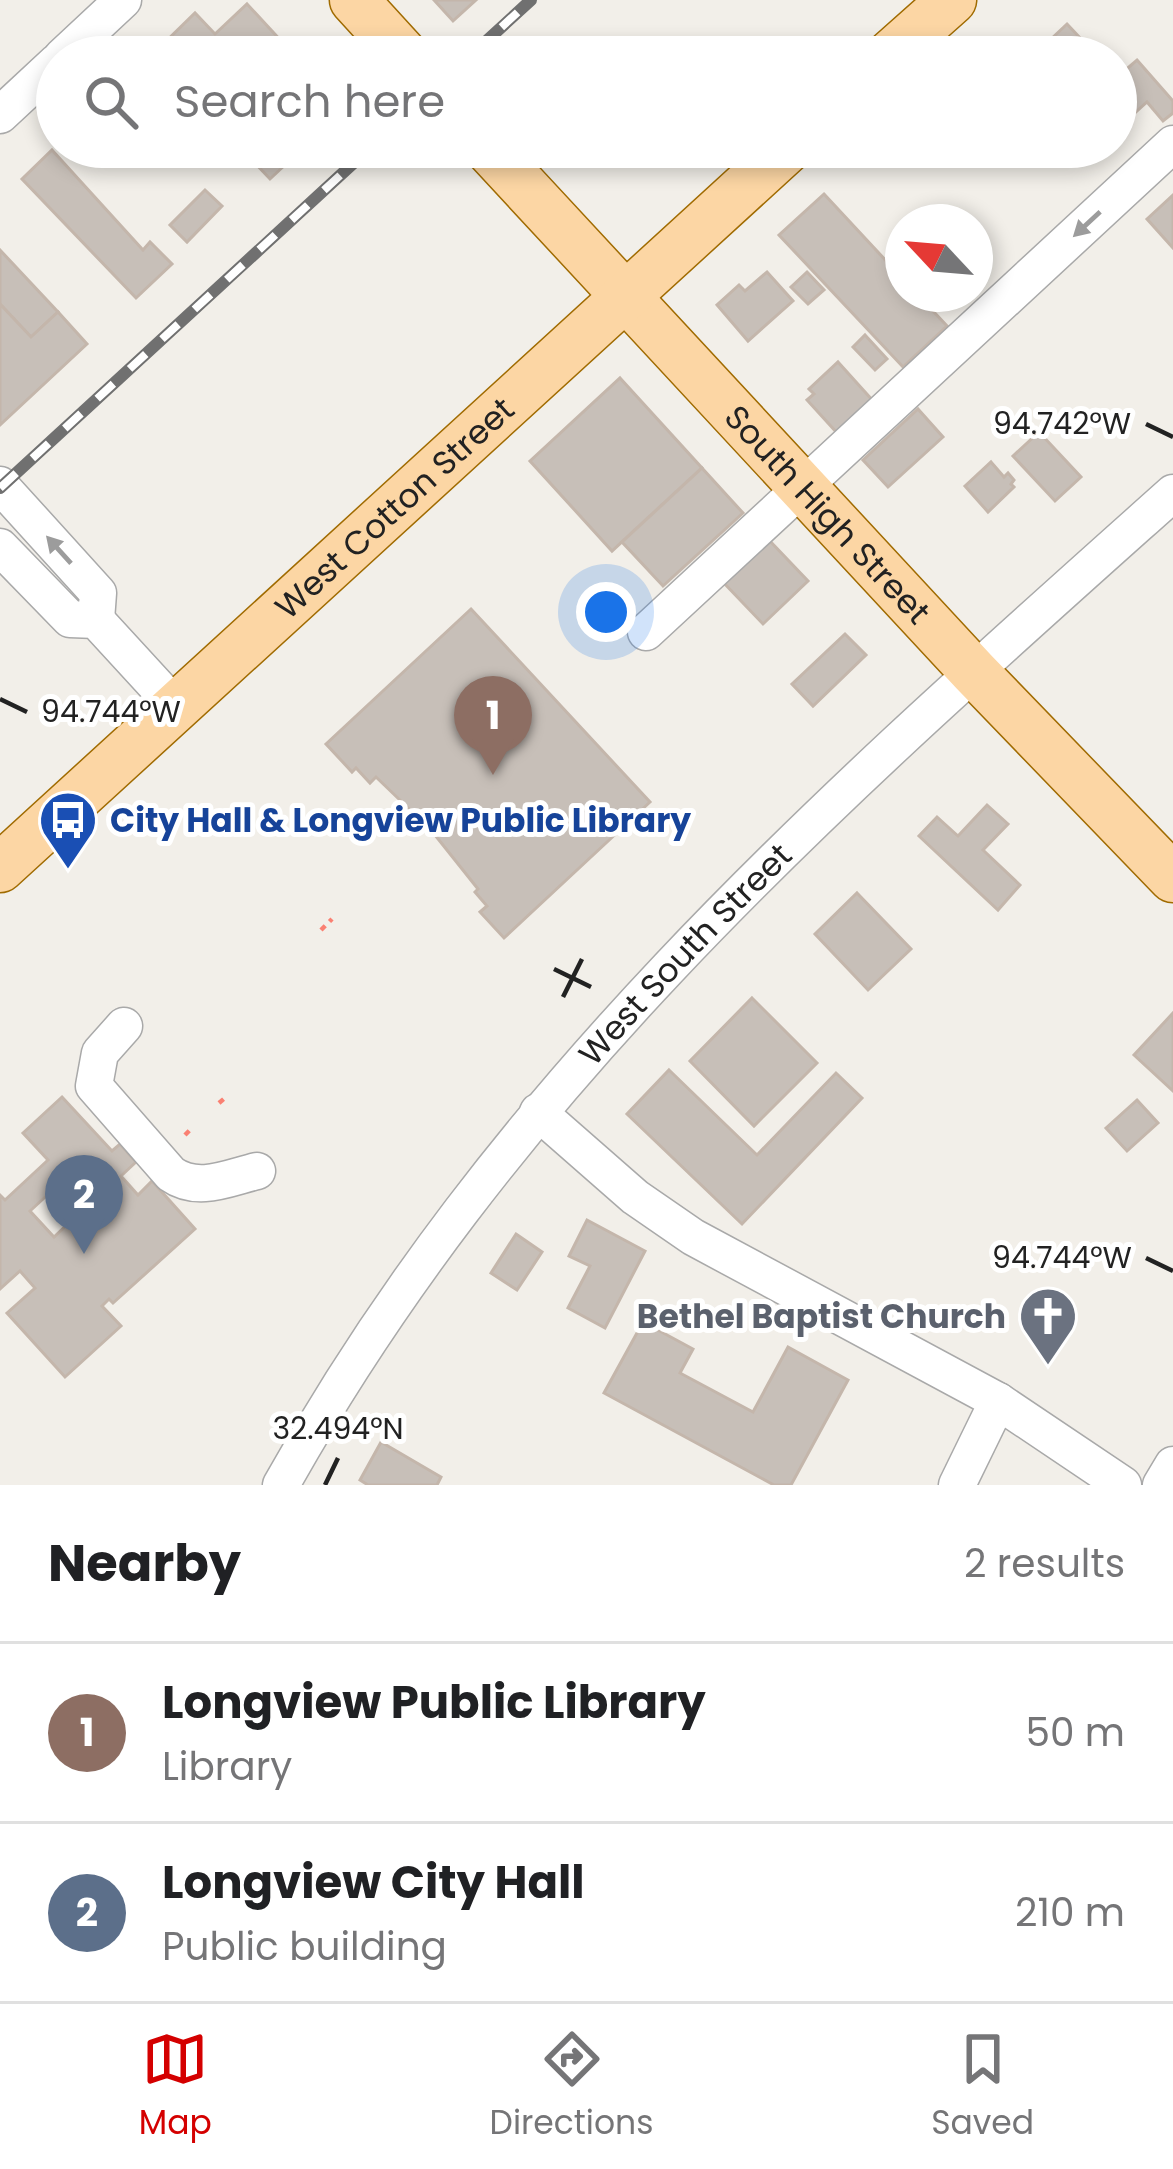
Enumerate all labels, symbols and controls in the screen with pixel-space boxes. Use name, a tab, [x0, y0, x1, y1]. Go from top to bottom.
search box	[36, 36, 1137, 168]
icon: search	[78, 69, 144, 135]
text: Search here	[174, 70, 445, 133]
north arrow	[885, 204, 993, 312]
one-way arrow	[1073, 210, 1102, 237]
street label: West Cotton Street	[264, 386, 524, 629]
street label: South High Street	[714, 394, 941, 634]
text: 94.742°W	[993, 402, 1131, 445]
one-way arrow	[46, 536, 73, 565]
your location	[576, 582, 636, 642]
pin: 1	[454, 676, 532, 775]
text: 94.744°W	[41, 690, 181, 733]
bus stop icon: City Hall & Longview Public Library	[37, 789, 99, 871]
place label: City Hall & Longview Public Library	[110, 797, 691, 844]
street label: West South Street	[567, 832, 802, 1075]
pin: 2	[45, 1155, 123, 1254]
text: 94.744°W	[992, 1236, 1132, 1279]
church icon: Bethel Baptist Church	[1017, 1285, 1079, 1367]
place label: Bethel Baptist Church	[637, 1293, 1006, 1340]
text: 32.494°N	[272, 1407, 404, 1450]
text: Nearby	[48, 1527, 241, 1599]
text: 2 results	[964, 1536, 1125, 1591]
text: Longview Public Library	[162, 1671, 706, 1734]
text: 1	[80, 1705, 94, 1760]
text: 50 m	[1025, 1705, 1125, 1760]
text: Library	[162, 1739, 292, 1794]
text: Longview City Hall	[162, 1851, 585, 1914]
text: 2	[76, 1885, 98, 1940]
text: 210 m	[1015, 1885, 1125, 1940]
text: Public building	[162, 1919, 447, 1974]
tab: Map	[139, 2026, 212, 2148]
tab: Directions	[490, 2026, 653, 2148]
tab: Saved	[931, 2026, 1034, 2148]

